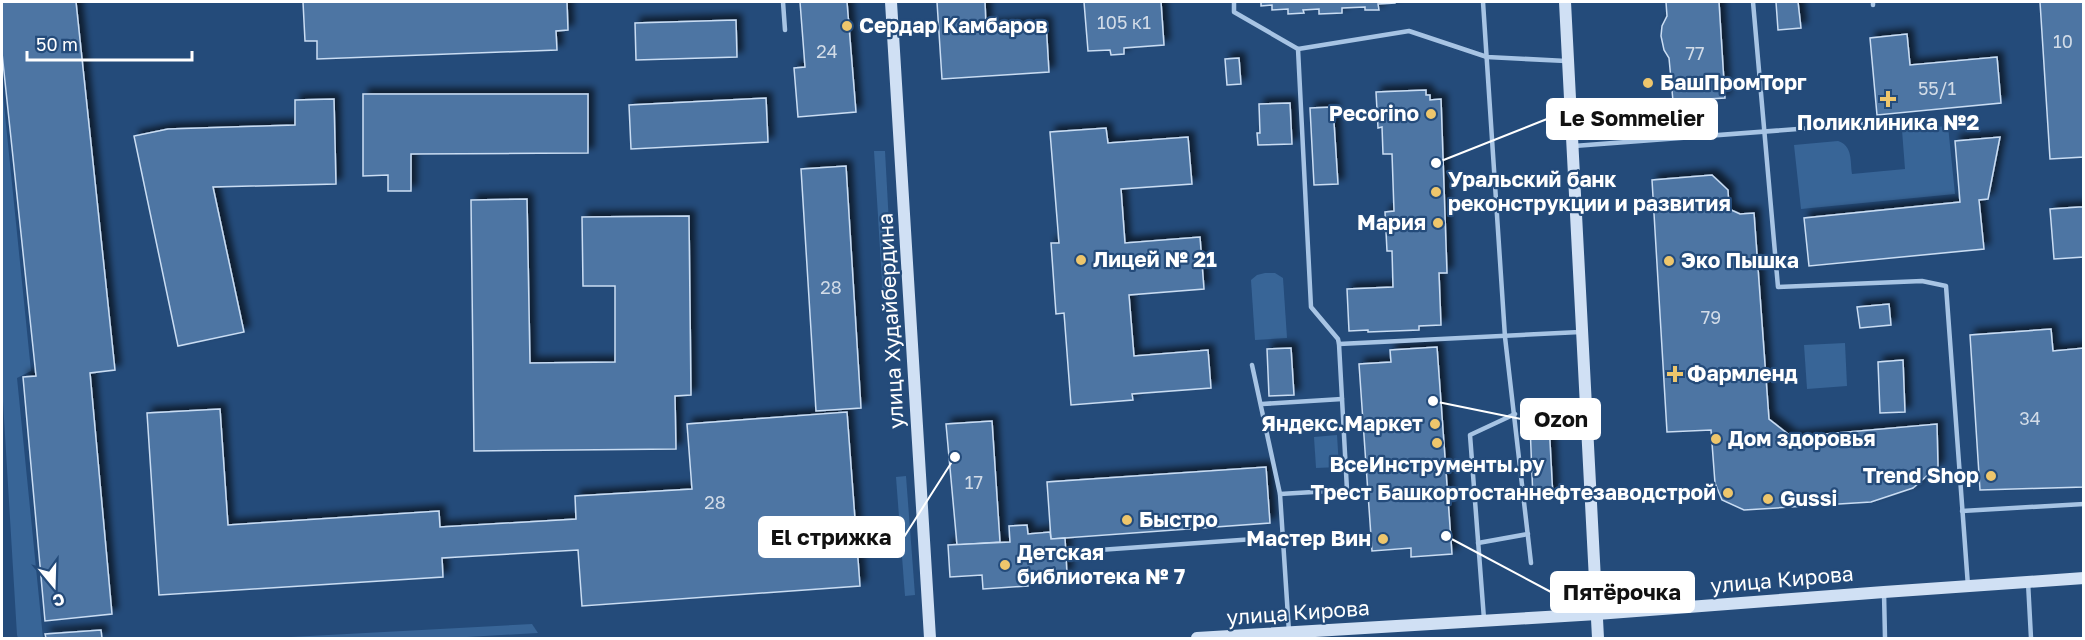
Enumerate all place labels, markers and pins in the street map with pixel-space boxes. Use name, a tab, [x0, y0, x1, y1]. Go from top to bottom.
place label: Сердар Камбаров	[859, 12, 1048, 38]
marker: Сердар Камбаров	[840, 19, 854, 33]
place label: БашПромТорг	[1660, 69, 1807, 95]
marker: БашПромТорг	[1641, 76, 1655, 90]
marker: Поликлиника №2	[1879, 90, 1897, 108]
callout: Le Sommelier	[1547, 99, 1717, 139]
place label: Pecorino	[1329, 100, 1419, 126]
marker: Pecorino	[1424, 107, 1438, 121]
place label: Поликлиника №2	[1797, 109, 1979, 135]
place label: Уральский банк реконструкции и развития	[1448, 166, 1731, 216]
marker: Уральский банк реконструкции и развития	[1429, 185, 1443, 199]
place label: Мария	[1357, 209, 1426, 235]
marker: Мария	[1431, 216, 1445, 230]
place label: Лицей № 21	[1093, 246, 1217, 272]
place label: Эко Пышка	[1681, 247, 1799, 273]
marker: Лицей № 21	[1074, 253, 1088, 267]
marker: Эко Пышка	[1662, 254, 1676, 268]
place label: Фармленд	[1687, 360, 1798, 386]
marker: Фармленд	[1668, 367, 1682, 381]
callout: Ozon	[1521, 399, 1600, 439]
place label: Яндекс.Маркет	[1261, 410, 1423, 436]
marker: Яндекс.Маркет	[1428, 417, 1442, 431]
place label: Дом здоровья	[1728, 425, 1876, 451]
marker: Дом здоровья	[1709, 432, 1723, 446]
marker: ВсеИнструменты.ру	[1430, 436, 1444, 450]
place label: ВсеИнструменты.ру	[1329, 451, 1545, 477]
place label: Trend Shop	[1863, 462, 1979, 488]
marker: Trend Shop	[1984, 469, 1998, 483]
place label: Трест Башкортостаннефтезаводстрой	[1311, 479, 1716, 505]
place label: Gussi	[1780, 485, 1837, 511]
marker: Трест Башкортостаннефтезаводстрой	[1721, 486, 1735, 500]
marker: Gussi	[1761, 492, 1775, 506]
place label: Быстро	[1139, 506, 1218, 532]
marker: Быстро	[1120, 513, 1134, 527]
callout: El стрижка	[759, 517, 904, 557]
place label: Мастер Вин	[1246, 525, 1371, 551]
marker: Мастер Вин	[1376, 532, 1390, 546]
place label: Детская библиотека № 7	[1017, 539, 1185, 589]
marker: Детская библиотека № 7	[998, 558, 1012, 572]
callout: Пятёрочка	[1551, 572, 1694, 612]

